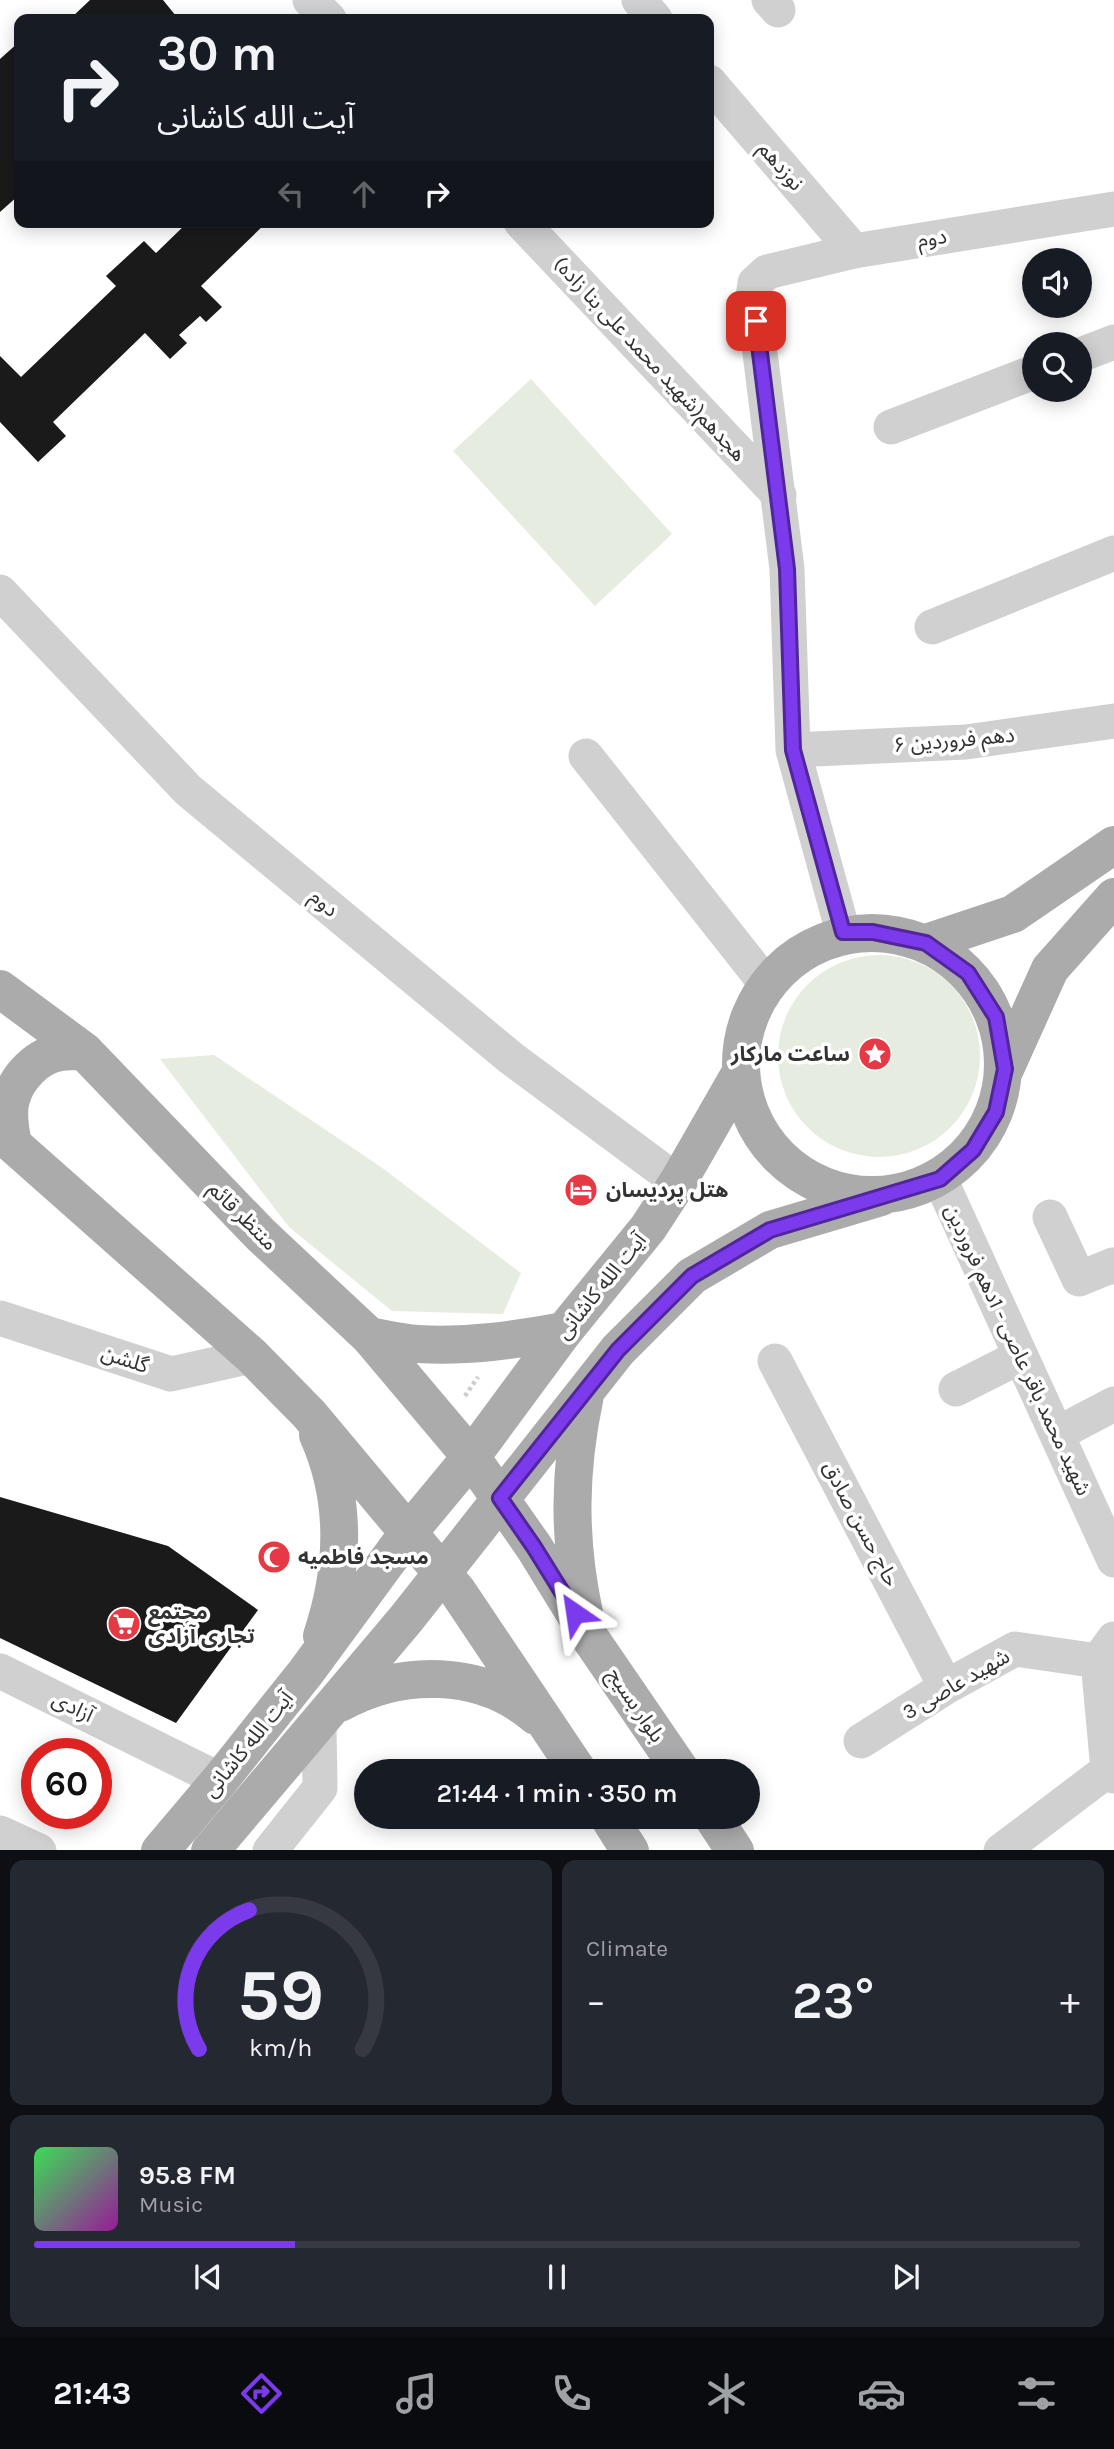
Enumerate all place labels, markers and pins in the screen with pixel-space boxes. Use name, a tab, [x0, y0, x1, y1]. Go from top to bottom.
pin	[726, 291, 786, 351]
place icon: ساعت مارکار	[856, 1035, 894, 1073]
place label: ساعت مارکار	[730, 1042, 850, 1066]
hotel icon: هتل پردیسان	[562, 1171, 600, 1209]
place label: هتل پردیسان	[606, 1178, 728, 1204]
mosque icon: مسجد فاطمیه	[255, 1538, 293, 1576]
place label: مسجد فاطمیه	[298, 1545, 429, 1569]
place label: مجتمع تجاری آزادی	[148, 1600, 255, 1648]
supermarket icon: مجتمع تجاری آزادی	[105, 1605, 143, 1643]

